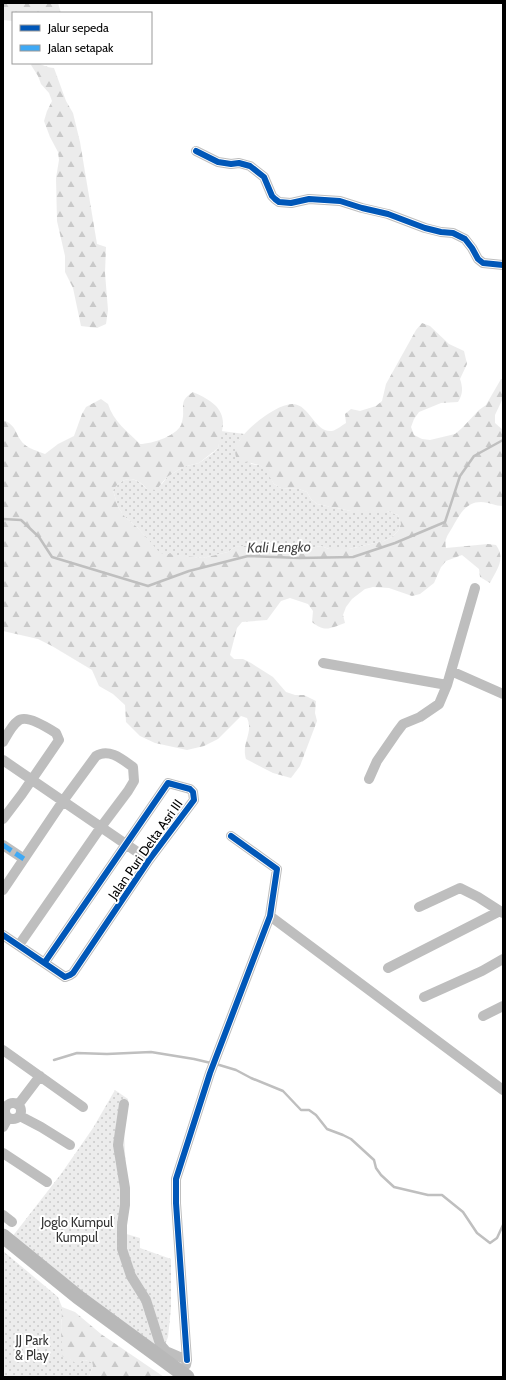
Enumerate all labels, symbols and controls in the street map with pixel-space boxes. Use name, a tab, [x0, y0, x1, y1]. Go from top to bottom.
legend	[12, 12, 152, 64]
text: Jalur sepeda	[47, 20, 109, 35]
text: Jalan setapak	[47, 40, 114, 55]
water label: Kali Lengko	[247, 537, 311, 557]
street label: Jalan Puri Delta Asri III	[104, 796, 186, 903]
park label: Joglo Kumpul Kumpul	[40, 1214, 113, 1245]
park label: JJ Park & Play	[15, 1332, 49, 1363]

